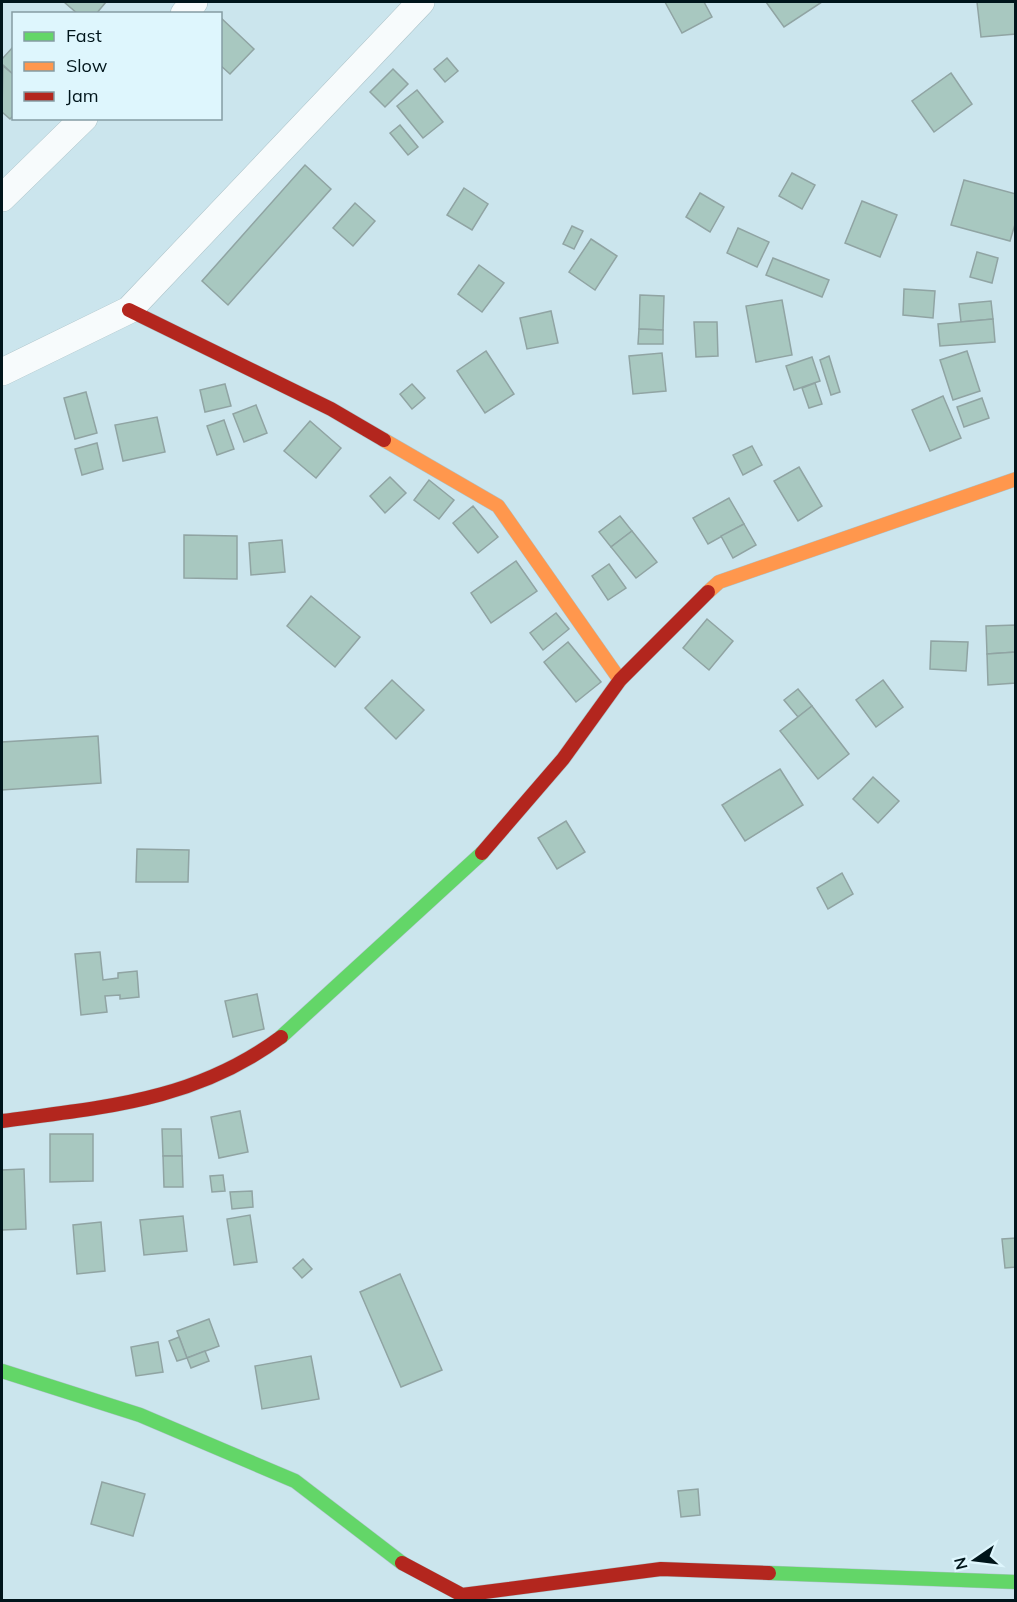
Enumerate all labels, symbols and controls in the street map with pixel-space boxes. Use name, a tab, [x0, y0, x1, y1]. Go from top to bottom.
legend	[12, 12, 222, 120]
text: Fast	[66, 24, 102, 47]
text: Slow	[66, 54, 108, 77]
text: Jam	[66, 84, 99, 107]
north arrow	[945, 1530, 1005, 1590]
text: N	[949, 1555, 972, 1572]

